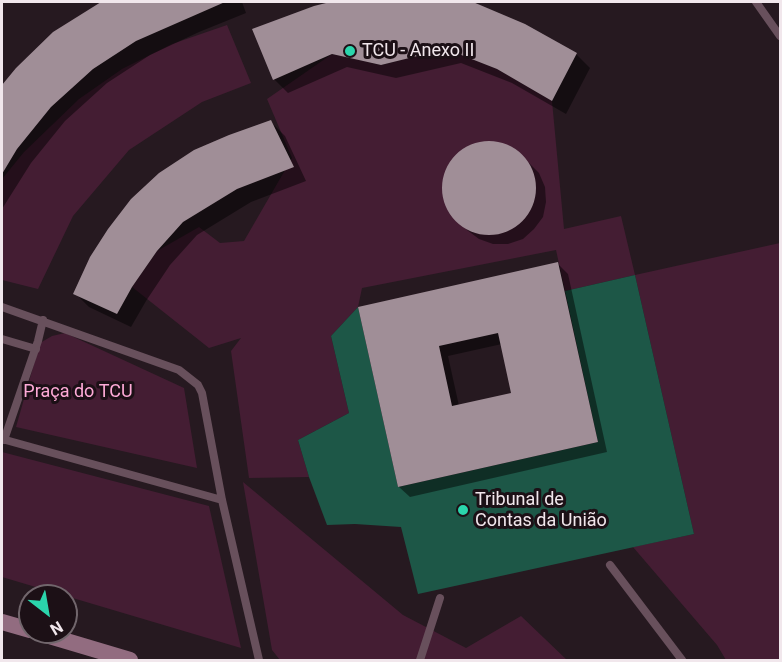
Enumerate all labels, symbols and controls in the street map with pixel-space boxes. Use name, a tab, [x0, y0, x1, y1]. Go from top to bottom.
place label: TCU - Anexo II	[362, 40, 474, 62]
marker: TCU - Anexo II	[343, 44, 357, 58]
park label: Praça do TCU	[23, 381, 133, 403]
place label: Tribunal de Contas da União	[475, 489, 607, 532]
marker: Tribunal de Contas da União	[456, 503, 470, 517]
north arrow	[18, 584, 78, 644]
text: N	[47, 617, 66, 639]

